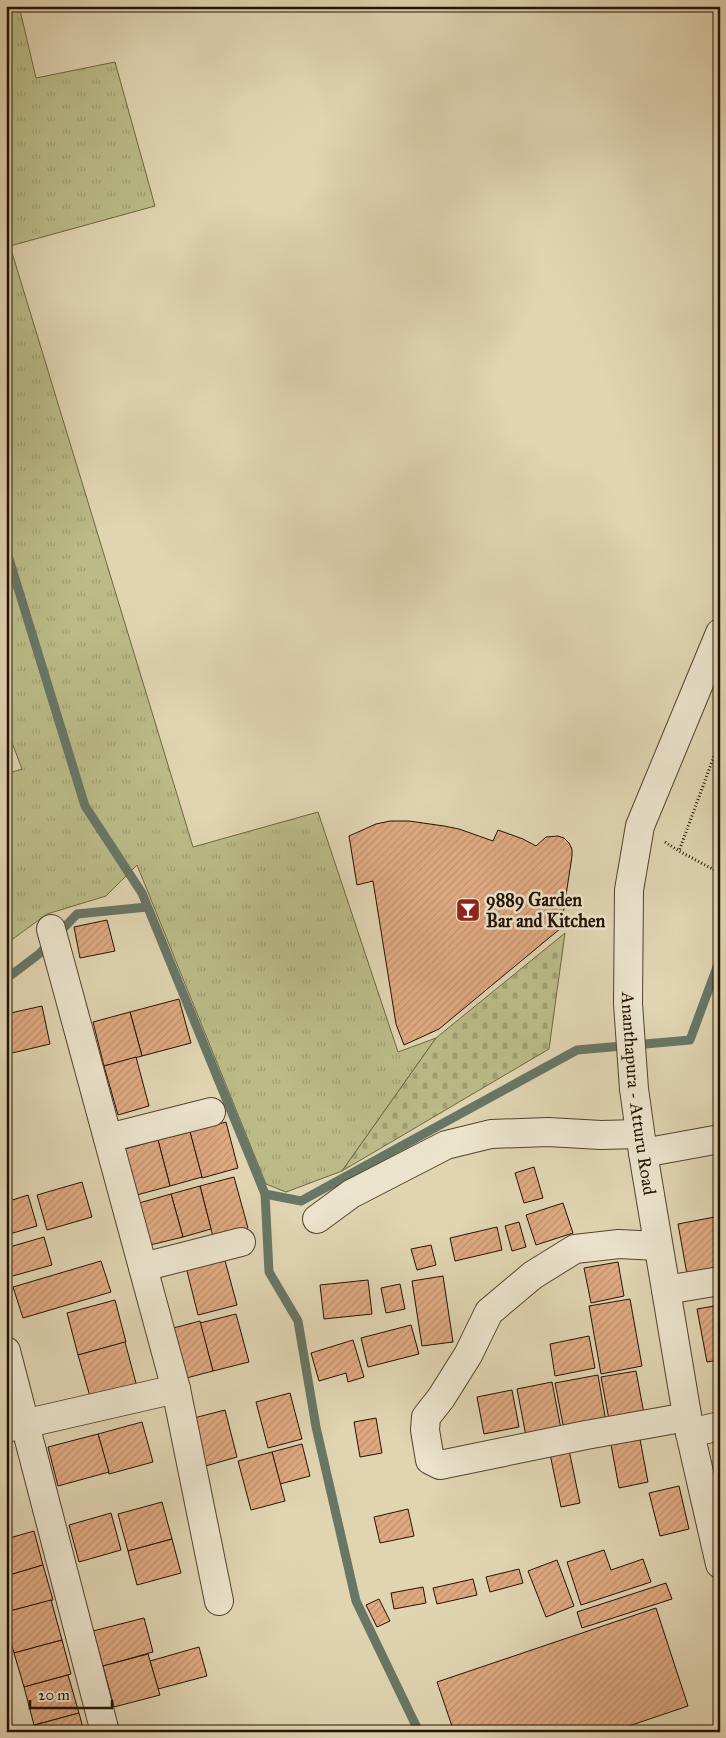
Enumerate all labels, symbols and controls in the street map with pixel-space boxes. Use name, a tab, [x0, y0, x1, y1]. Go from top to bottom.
place label: 9889 Garden Bar and Kitchen	[486, 889, 605, 932]
bar icon: 9889 Garden Bar and Kitchen	[455, 897, 481, 923]
street label: Ananthapura - Atturu Road	[617, 991, 661, 1197]
scale bar	[30, 1678, 112, 1710]
text: 20 m	[38, 1686, 70, 1704]

